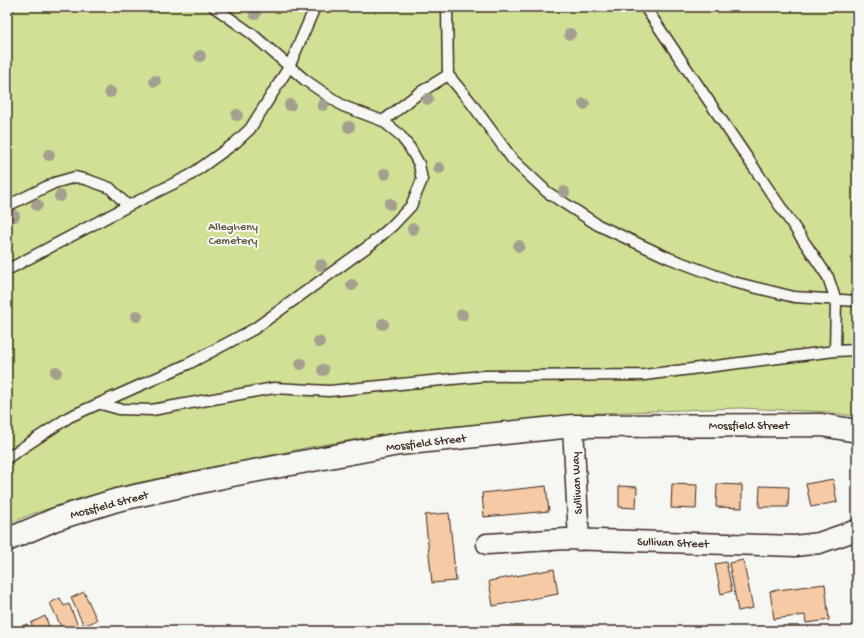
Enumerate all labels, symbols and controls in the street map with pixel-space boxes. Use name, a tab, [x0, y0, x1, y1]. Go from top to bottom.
park label: Allegheny Cemetery	[208, 221, 258, 249]
street label: Mossfield Street	[709, 420, 790, 434]
street label: Mossfield Street	[386, 432, 468, 456]
street label: Sullivan Way	[569, 451, 587, 514]
street label: Mossfield Street	[69, 488, 151, 523]
street label: Sullivan Street	[637, 536, 710, 552]

